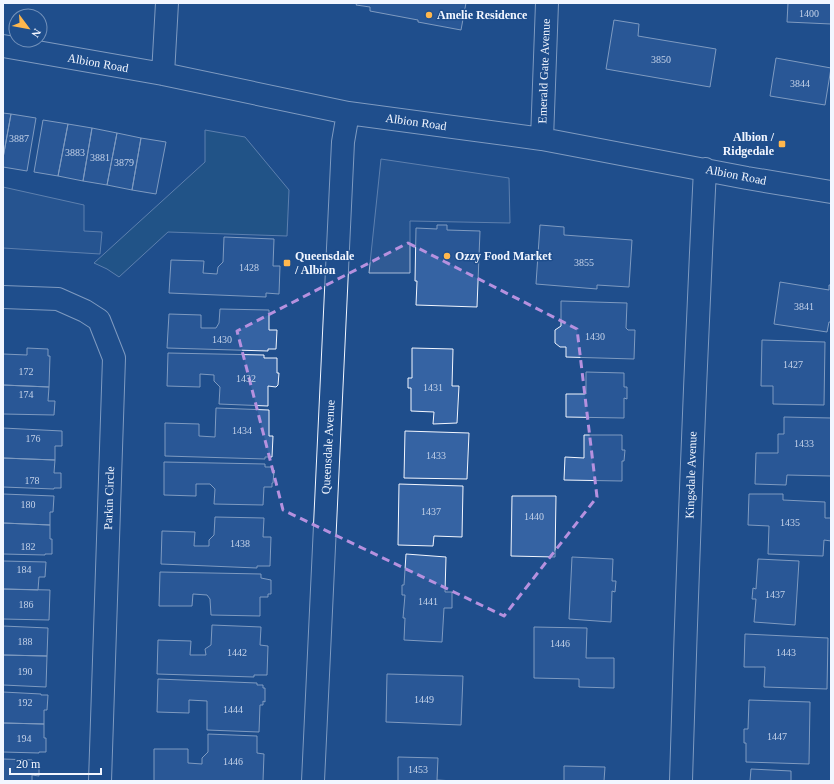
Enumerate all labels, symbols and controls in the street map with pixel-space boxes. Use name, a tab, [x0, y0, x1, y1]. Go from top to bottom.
north arrow	[8, 8, 48, 48]
place label: Amelie Residence	[437, 8, 528, 22]
house number: 1400	[799, 8, 819, 19]
marker: Amelie Residence	[424, 10, 434, 20]
street label: Emerald Gate Avenue	[535, 18, 553, 124]
text: N	[29, 27, 44, 40]
street label: Albion Road	[66, 51, 130, 75]
house number: 3850	[651, 54, 671, 65]
house number: 3844	[790, 78, 810, 89]
street label: Albion Road	[384, 111, 448, 133]
place label: Albion / Ridgedale	[723, 130, 775, 158]
house number: 3887	[9, 133, 29, 144]
marker: Albion / Ridgedale	[777, 139, 787, 149]
house number: 3883	[65, 147, 85, 158]
house number: 3881	[90, 152, 110, 163]
house number: 3879	[114, 157, 134, 168]
street label: Albion Road	[704, 162, 768, 188]
place label: Queensdale / Albion	[294, 249, 355, 277]
place label: Ozzy Food Market	[455, 249, 552, 263]
marker: Ozzy Food Market	[442, 251, 452, 261]
house number: 3855	[574, 257, 594, 268]
marker: Queensdale / Albion	[282, 258, 292, 268]
house number: 1428	[239, 262, 259, 273]
house number: 3841	[794, 301, 814, 312]
house number: 1430	[585, 331, 605, 342]
house number: 1430	[212, 334, 232, 345]
house number: 1427	[783, 359, 803, 370]
house number: 172	[19, 366, 34, 377]
house number: 1432	[236, 373, 256, 384]
house number: 1431	[423, 382, 443, 393]
house number: 174	[19, 389, 34, 400]
street label: Queensdale Avenue	[319, 399, 337, 495]
house number: 1434	[232, 425, 252, 436]
street label: Kingsdale Avenue	[682, 431, 700, 519]
house number: 176	[26, 433, 41, 444]
house number: 1433	[794, 438, 814, 449]
house number: 1433	[426, 450, 446, 461]
street label: Parkin Circle	[101, 466, 117, 530]
house number: 178	[25, 475, 40, 486]
house number: 180	[21, 499, 36, 510]
house number: 1437	[421, 506, 441, 517]
house number: 1440	[524, 511, 544, 522]
house number: 1435	[780, 517, 800, 528]
house number: 1438	[230, 538, 250, 549]
house number: 182	[21, 541, 36, 552]
house number: 184	[17, 564, 32, 575]
house number: 1437	[765, 589, 785, 600]
house number: 1441	[418, 596, 438, 607]
house number: 186	[19, 599, 34, 610]
house number: 188	[18, 636, 33, 647]
house number: 1446	[550, 638, 570, 649]
house number: 1442	[227, 647, 247, 658]
house number: 1443	[776, 647, 796, 658]
house number: 190	[18, 666, 33, 677]
house number: 1449	[414, 694, 434, 705]
house number: 192	[18, 697, 33, 708]
house number: 1444	[223, 704, 243, 715]
house number: 1447	[767, 731, 787, 742]
house number: 194	[17, 733, 32, 744]
scale bar	[10, 750, 101, 776]
house number: 1446	[223, 756, 243, 767]
text: 20 m	[16, 757, 41, 771]
house number: 1453	[408, 764, 428, 775]

